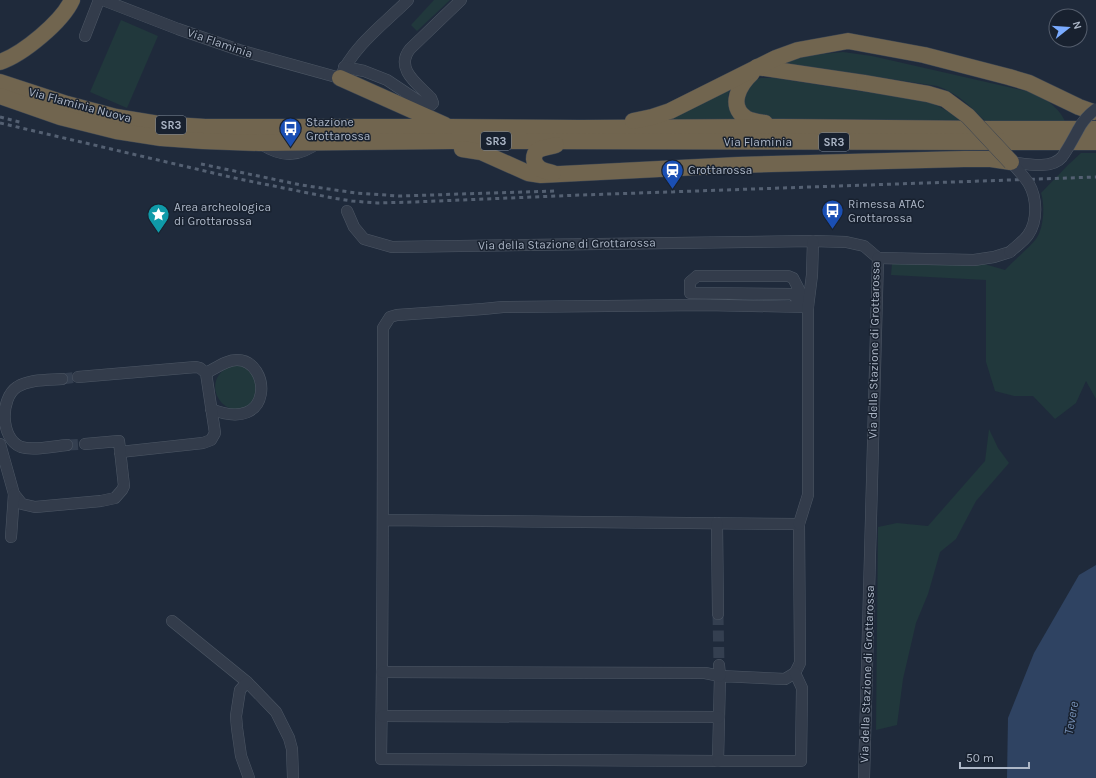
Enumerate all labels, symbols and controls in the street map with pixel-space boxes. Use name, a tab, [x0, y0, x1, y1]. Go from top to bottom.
north arrow	[1048, 8, 1088, 48]
text: N	[1070, 20, 1084, 31]
street label: Via Flaminia	[185, 25, 255, 61]
street label: Via Flaminia Nuova	[27, 85, 133, 125]
place label: Stazione Grottarossa	[306, 115, 370, 143]
road number: SR3	[156, 116, 186, 134]
bus stop icon: Stazione Grottarossa	[278, 116, 304, 149]
road number: SR3	[481, 132, 511, 150]
road number: SR3	[819, 133, 849, 151]
street label: Via Flaminia	[724, 135, 792, 149]
station icon: Grottarossa	[659, 157, 685, 190]
place label: Grottarossa	[688, 163, 752, 177]
place label: Rimessa ATAC Grottarossa	[848, 197, 925, 225]
bus stop icon: Rimessa ATAC Grottarossa	[820, 198, 846, 231]
place label: Area archeologica di Grottarossa	[174, 200, 271, 228]
place icon: Area archeologica di Grottarossa	[146, 201, 172, 234]
street label: Via della Stazione di Grottarossa	[478, 235, 656, 253]
street label: Via della Stazione di Grottarossa	[865, 261, 883, 439]
street label: Via della Stazione di Grottarossa	[857, 585, 877, 763]
water label: Tevere	[1061, 700, 1081, 736]
scale bar	[960, 744, 1029, 770]
text: 50 m	[966, 751, 994, 765]

